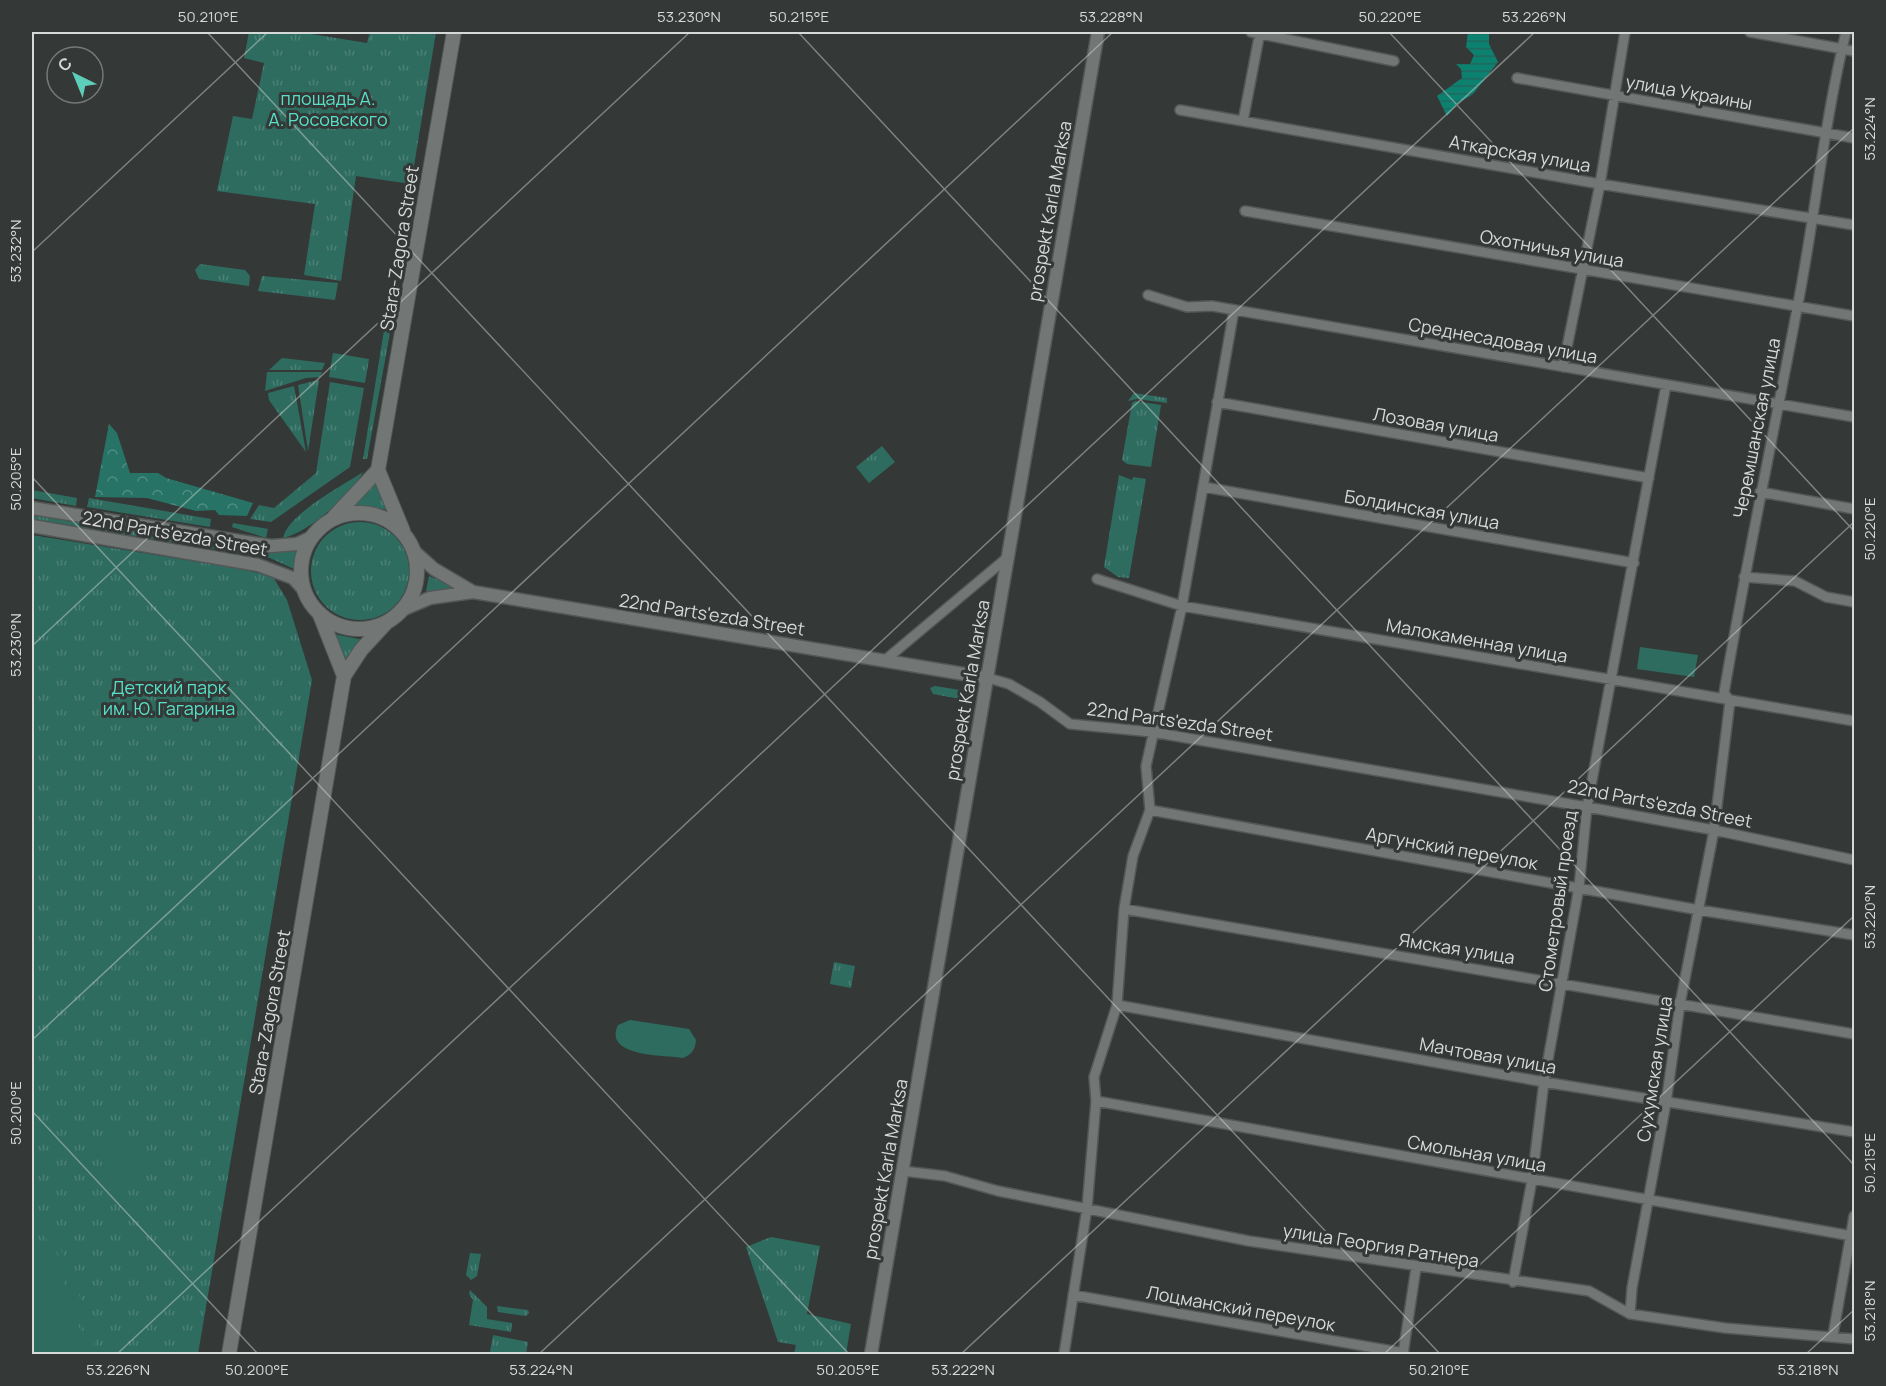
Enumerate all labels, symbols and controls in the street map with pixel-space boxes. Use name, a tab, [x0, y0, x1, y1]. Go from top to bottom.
text: 50.210°E	[178, 6, 238, 27]
text: 53.230°N	[657, 6, 721, 27]
text: 50.215°E	[769, 6, 829, 27]
text: 53.228°N	[1079, 6, 1143, 27]
text: 50.220°E	[1358, 6, 1422, 27]
text: 53.226°N	[1502, 6, 1566, 27]
north arrow	[45, 45, 105, 105]
text: С	[53, 52, 77, 76]
street label: улица Украины	[1624, 69, 1754, 115]
park label: площадь А. А. Росовского	[268, 86, 388, 131]
text: 53.224°N	[1859, 97, 1880, 161]
street label: prospekt Karla Marksa	[1021, 119, 1077, 303]
street label: Аткарская улица	[1447, 129, 1593, 177]
street label: Stara-Zagora Street	[374, 164, 424, 332]
text: 53.232°N	[5, 219, 26, 283]
street label: Охотничья улица	[1478, 224, 1626, 272]
street label: Среднесадовая улица	[1407, 312, 1599, 368]
street label: Черемшанская улица	[1727, 336, 1785, 520]
street label: Лозовая улица	[1371, 401, 1501, 447]
text: 50.205°E	[5, 447, 26, 511]
street label: Болдинская улица	[1343, 484, 1501, 534]
text: 50.220°E	[1859, 497, 1880, 561]
street label: 22nd Parts'ezda Street	[80, 505, 270, 561]
street label: 22nd Parts'ezda Street	[617, 587, 807, 641]
street label: prospekt Karla Marksa	[939, 598, 995, 782]
street label: Малокаменная улица	[1384, 612, 1570, 668]
text: 53.230°N	[5, 613, 26, 677]
park label: Детский парк им. Ю. Гагарина	[103, 675, 235, 720]
street label: 22nd Parts'ezda Street	[1085, 696, 1275, 746]
street label: 22nd Parts'ezda Street	[1566, 773, 1754, 833]
street label: Стометровый проезд	[1532, 809, 1582, 993]
street label: Аргунский переулок	[1364, 821, 1541, 875]
text: 53.220°N	[1859, 885, 1880, 949]
street label: Ямская улица	[1397, 927, 1517, 969]
street label: Stara-Zagora Street	[243, 928, 295, 1096]
street label: Сухумская улица	[1631, 994, 1677, 1144]
street label: Мачтовая улица	[1418, 1031, 1558, 1079]
street label: prospekt Karla Marksa	[857, 1077, 913, 1261]
text: 50.200°E	[5, 1081, 26, 1145]
street label: Смольная улица	[1406, 1129, 1548, 1177]
text: 50.215°E	[1859, 1133, 1880, 1193]
street label: улица Георгия Ратнера	[1281, 1218, 1481, 1272]
street label: Лоцманский переулок	[1145, 1280, 1338, 1337]
text: 53.218°N	[1859, 1281, 1880, 1341]
text: 53.226°N	[86, 1359, 150, 1380]
text: 50.200°E	[225, 1359, 289, 1380]
text: 53.224°N	[509, 1359, 573, 1380]
text: 50.205°E	[816, 1359, 880, 1380]
text: 53.222°N	[931, 1359, 995, 1380]
text: 50.210°E	[1409, 1359, 1469, 1380]
text: 53.218°N	[1778, 1359, 1838, 1380]

